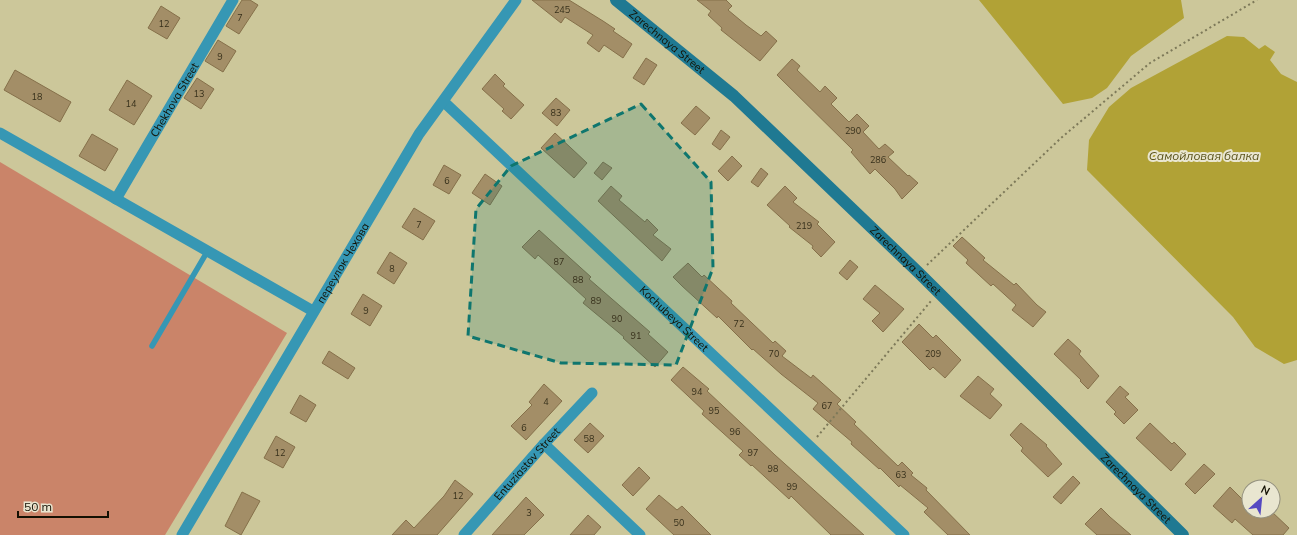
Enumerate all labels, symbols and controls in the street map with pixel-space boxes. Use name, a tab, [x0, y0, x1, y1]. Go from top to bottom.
house number: 245	[554, 4, 571, 15]
street label: Zarechnaya Street	[626, 7, 708, 77]
house number: 7	[237, 12, 243, 23]
house number: 12	[159, 18, 169, 29]
house number: 9	[217, 51, 223, 62]
street label: Chekhova Street	[147, 60, 202, 140]
house number: 13	[194, 88, 204, 99]
house number: 18	[32, 91, 42, 102]
house number: 14	[126, 98, 137, 109]
house number: 83	[551, 107, 561, 118]
house number: 290	[845, 125, 861, 136]
water label: Самойловая балка	[1149, 148, 1259, 163]
house number: 286	[870, 154, 886, 165]
house number: 6	[444, 175, 450, 186]
house number: 7	[416, 219, 422, 230]
street label: переулок Чехова	[313, 220, 372, 306]
house number: 219	[796, 220, 812, 231]
street label: Zarechnaya Street	[867, 223, 944, 298]
house number: 87	[554, 256, 564, 267]
house number: 8	[389, 263, 395, 274]
house number: 88	[573, 274, 583, 285]
street label: Kochubeya Street	[637, 283, 712, 354]
house number: 89	[591, 295, 601, 306]
house number: 9	[363, 305, 369, 316]
house number: 90	[612, 313, 622, 324]
house number: 72	[734, 318, 744, 329]
house number: 91	[631, 330, 641, 341]
house number: 70	[769, 348, 779, 359]
house number: 209	[925, 348, 941, 359]
house number: 94	[692, 386, 703, 397]
house number: 4	[543, 396, 549, 407]
house number: 67	[822, 400, 832, 411]
house number: 95	[709, 405, 720, 416]
house number: 6	[521, 422, 527, 433]
street label: Entuziastov Street	[491, 424, 563, 503]
house number: 96	[730, 426, 740, 437]
house number: 58	[584, 433, 594, 444]
house number: 12	[275, 447, 285, 458]
house number: 97	[748, 447, 758, 458]
street label: Zarechnaya Street	[1098, 451, 1174, 526]
house number: 98	[768, 463, 778, 474]
house number: 63	[896, 469, 906, 480]
north arrow	[1241, 479, 1281, 519]
house number: 99	[787, 481, 797, 492]
text: N	[1259, 482, 1272, 498]
house number: 12	[453, 490, 463, 501]
scale bar	[18, 493, 108, 519]
text: 50 m	[24, 499, 52, 514]
house number: 3	[526, 507, 532, 518]
house number: 50	[674, 517, 684, 528]

